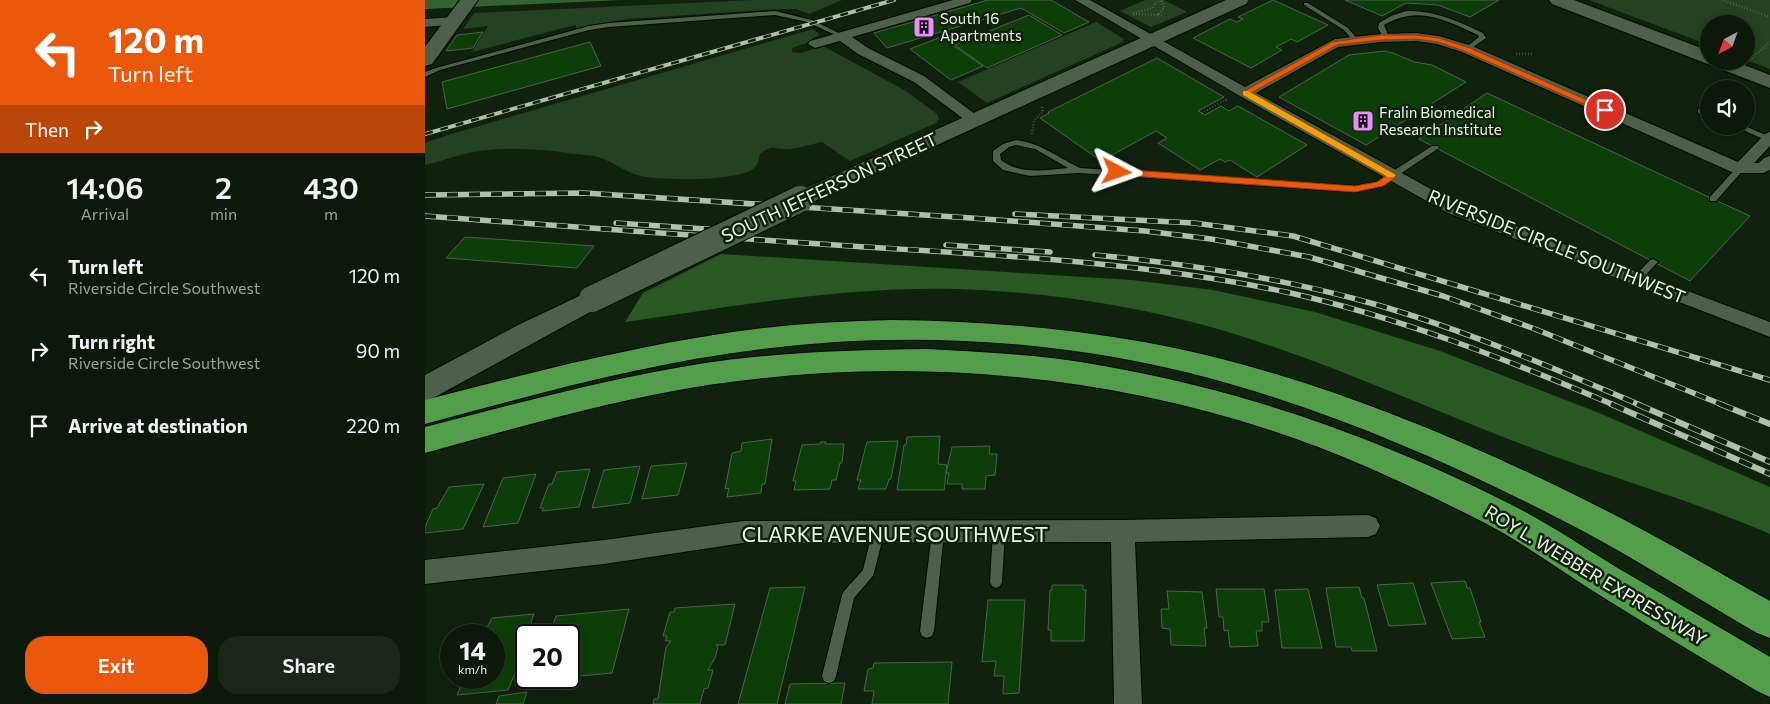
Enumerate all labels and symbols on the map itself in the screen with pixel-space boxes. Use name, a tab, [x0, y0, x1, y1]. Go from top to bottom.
place label: South 16 Apartments	[940, 9, 1022, 44]
building icon: South 16 Apartments	[912, 15, 936, 39]
north arrow	[1700, 15, 1755, 70]
pin	[1584, 89, 1626, 131]
place label: Fralin Biomedical Research Institute	[1379, 103, 1502, 138]
building icon: Fralin Biomedical Research Institute	[1351, 109, 1375, 133]
street label: SOUTH JEFFERSON STREET	[718, 127, 940, 247]
position arrow	[1090, 145, 1142, 197]
street label: RIVERSIDE CIRCLE SOUTHWEST	[1425, 184, 1689, 308]
street label: ROY L. WEBBER EXPRESSWAY	[1481, 500, 1711, 650]
street label: CLARKE AVENUE SOUTHWEST	[742, 521, 1048, 546]
speed limit sign: 20	[515, 624, 580, 689]

